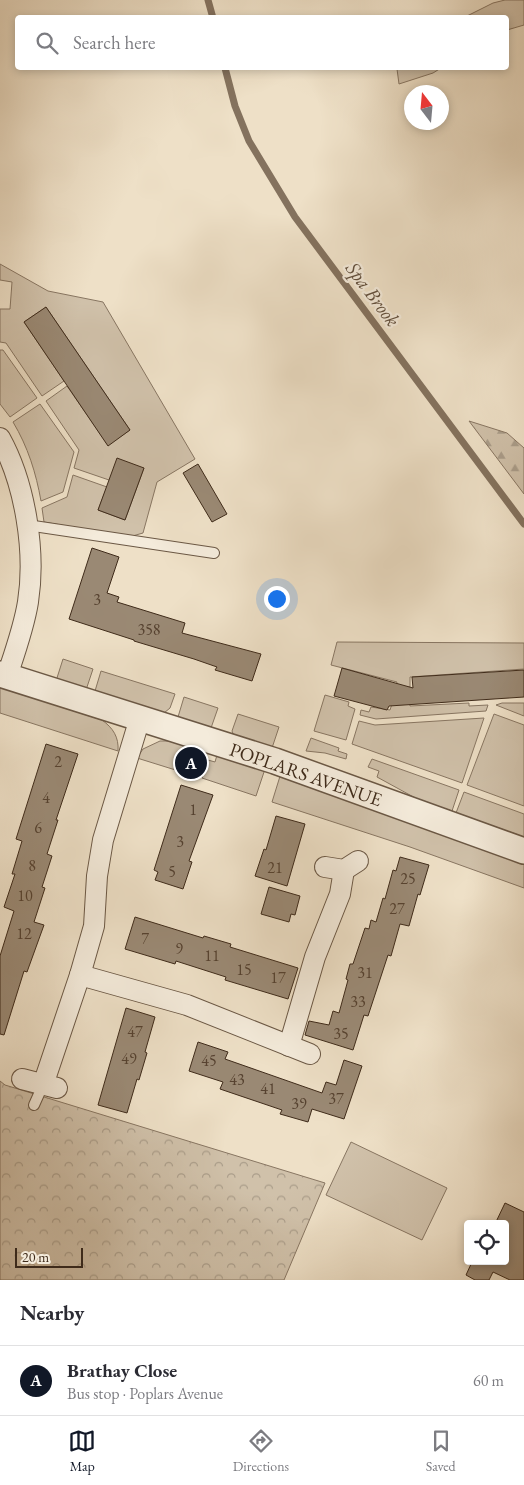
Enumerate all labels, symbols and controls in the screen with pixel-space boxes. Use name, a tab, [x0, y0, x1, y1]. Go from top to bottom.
search box	[15, 15, 509, 70]
icon: search	[33, 29, 61, 57]
text: Search here	[73, 30, 155, 55]
north arrow	[404, 85, 449, 130]
water label: Spa Brook	[339, 255, 406, 332]
your location	[264, 586, 290, 612]
house number: 3	[93, 589, 101, 610]
house number: 358	[137, 619, 161, 640]
street label: POPLARS AVENUE	[226, 737, 386, 812]
pin: A	[175, 744, 207, 782]
house number: 2	[54, 751, 62, 772]
house number: 4	[42, 787, 50, 808]
house number: 1	[189, 799, 197, 820]
house number: 6	[34, 817, 42, 838]
house number: 3	[176, 831, 184, 852]
house number: 8	[28, 855, 36, 876]
house number: 21	[267, 857, 283, 878]
house number: 5	[168, 861, 176, 882]
house number: 25	[400, 868, 416, 889]
house number: 10	[17, 885, 33, 906]
house number: 27	[389, 898, 405, 919]
house number: 12	[16, 923, 32, 944]
house number: 7	[141, 928, 149, 949]
house number: 9	[175, 938, 183, 959]
house number: 11	[204, 945, 220, 966]
house number: 15	[236, 959, 252, 980]
house number: 31	[357, 962, 373, 983]
house number: 17	[270, 967, 286, 988]
house number: 33	[350, 991, 366, 1012]
house number: 47	[127, 1021, 143, 1042]
house number: 35	[333, 1023, 349, 1044]
house number: 49	[121, 1048, 137, 1069]
house number: 45	[201, 1050, 217, 1071]
house number: 43	[229, 1069, 245, 1090]
house number: 41	[260, 1078, 276, 1099]
house number: 37	[328, 1088, 344, 1109]
house number: 39	[291, 1093, 307, 1114]
map controls	[464, 1220, 509, 1265]
button: locate	[464, 1220, 509, 1265]
scale bar	[15, 1245, 82, 1268]
text: 20 m	[22, 1248, 49, 1266]
text: Nearby	[20, 1299, 84, 1326]
text: Brathay Close	[67, 1358, 177, 1383]
text: A	[30, 1370, 42, 1391]
text: 60 m	[473, 1370, 504, 1391]
text: Bus stop · Poplars Avenue	[67, 1383, 223, 1404]
tab: Map	[68, 1427, 96, 1475]
tab: Directions	[233, 1427, 289, 1475]
tab: Saved	[426, 1427, 456, 1475]

